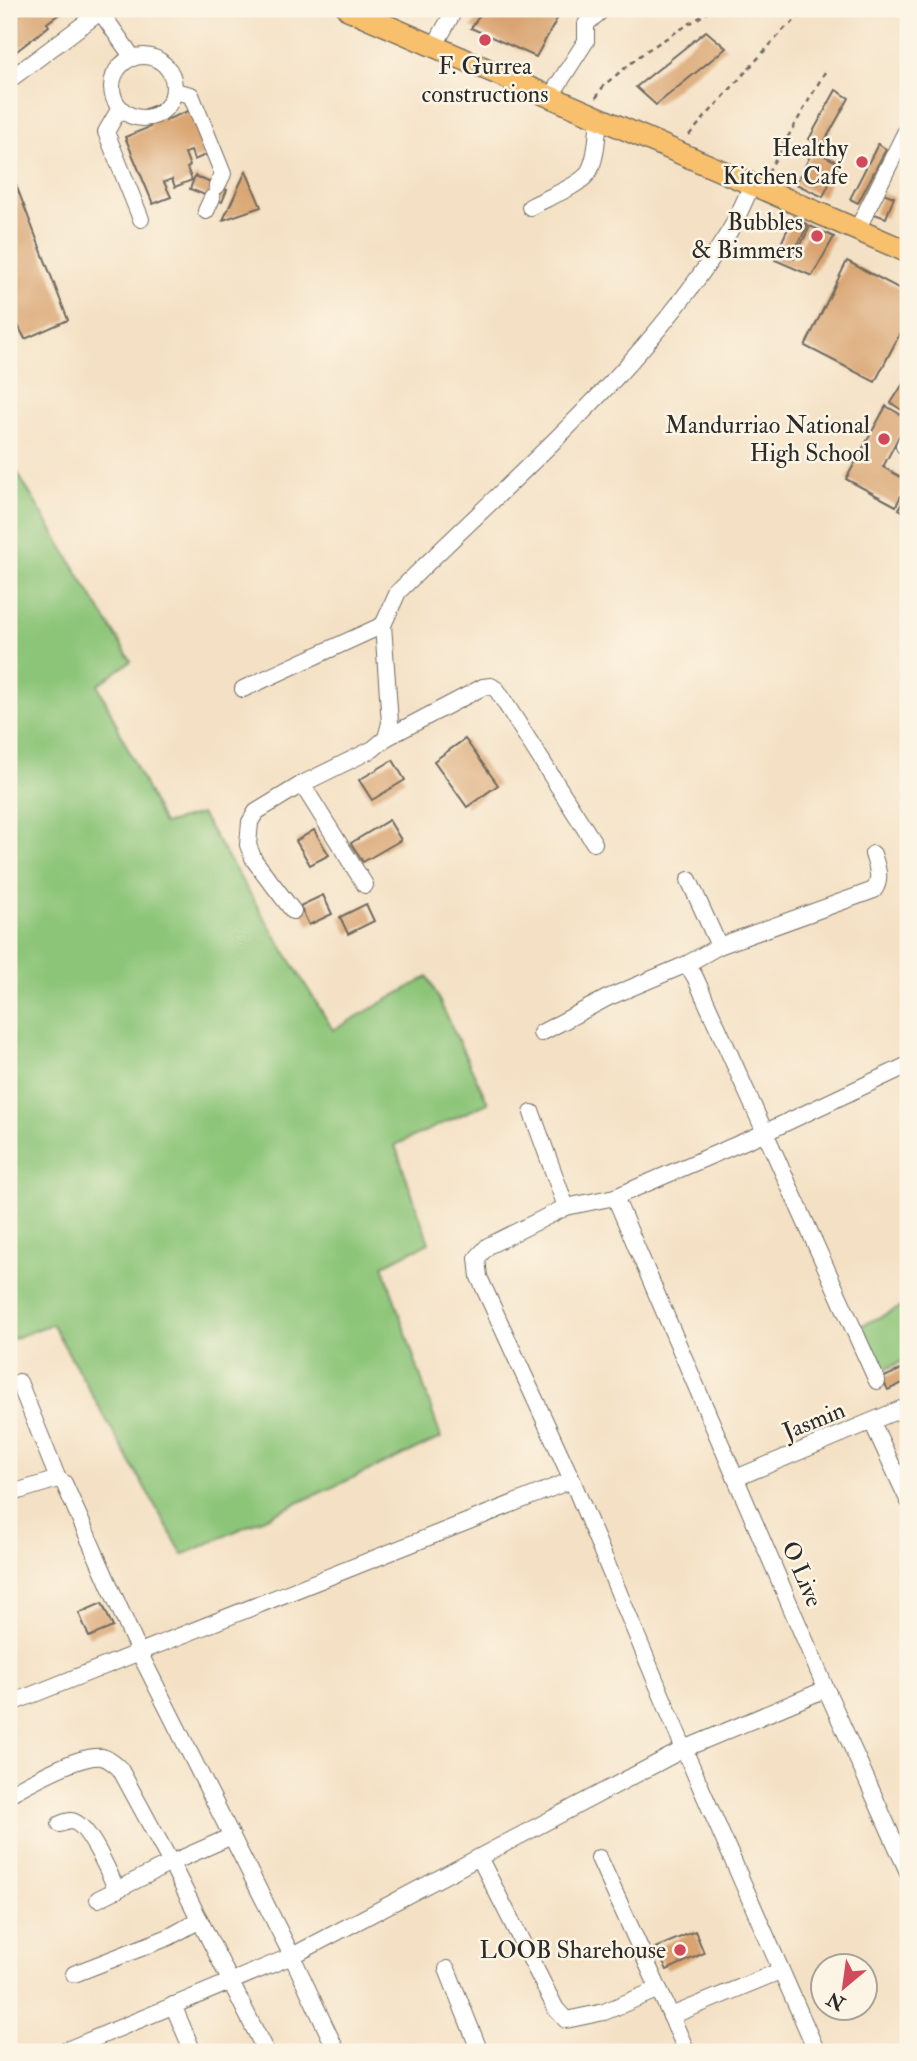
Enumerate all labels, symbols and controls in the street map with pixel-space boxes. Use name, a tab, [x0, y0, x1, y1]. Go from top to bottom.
marker: F. Gurrea constructions	[477, 32, 493, 48]
place label: F. Gurrea constructions	[422, 51, 548, 110]
place label: Healthy Kitchen Cafe	[723, 133, 848, 192]
marker: Healthy Kitchen Cafe	[854, 154, 870, 170]
place label: Bubbles & Bimmers	[692, 207, 803, 266]
marker: Bubbles & Bimmers	[809, 228, 825, 244]
place label: Mandurriao National High School	[665, 410, 870, 469]
marker: Mandurriao National High School	[876, 431, 892, 447]
street label: Jasmin	[777, 1395, 850, 1448]
street label: O Live	[774, 1536, 830, 1612]
place label: LOOB Sharehouse	[479, 1935, 666, 1966]
marker: LOOB Sharehouse	[672, 1942, 688, 1958]
north arrow	[808, 1952, 878, 2022]
text: N	[822, 1986, 850, 2016]

